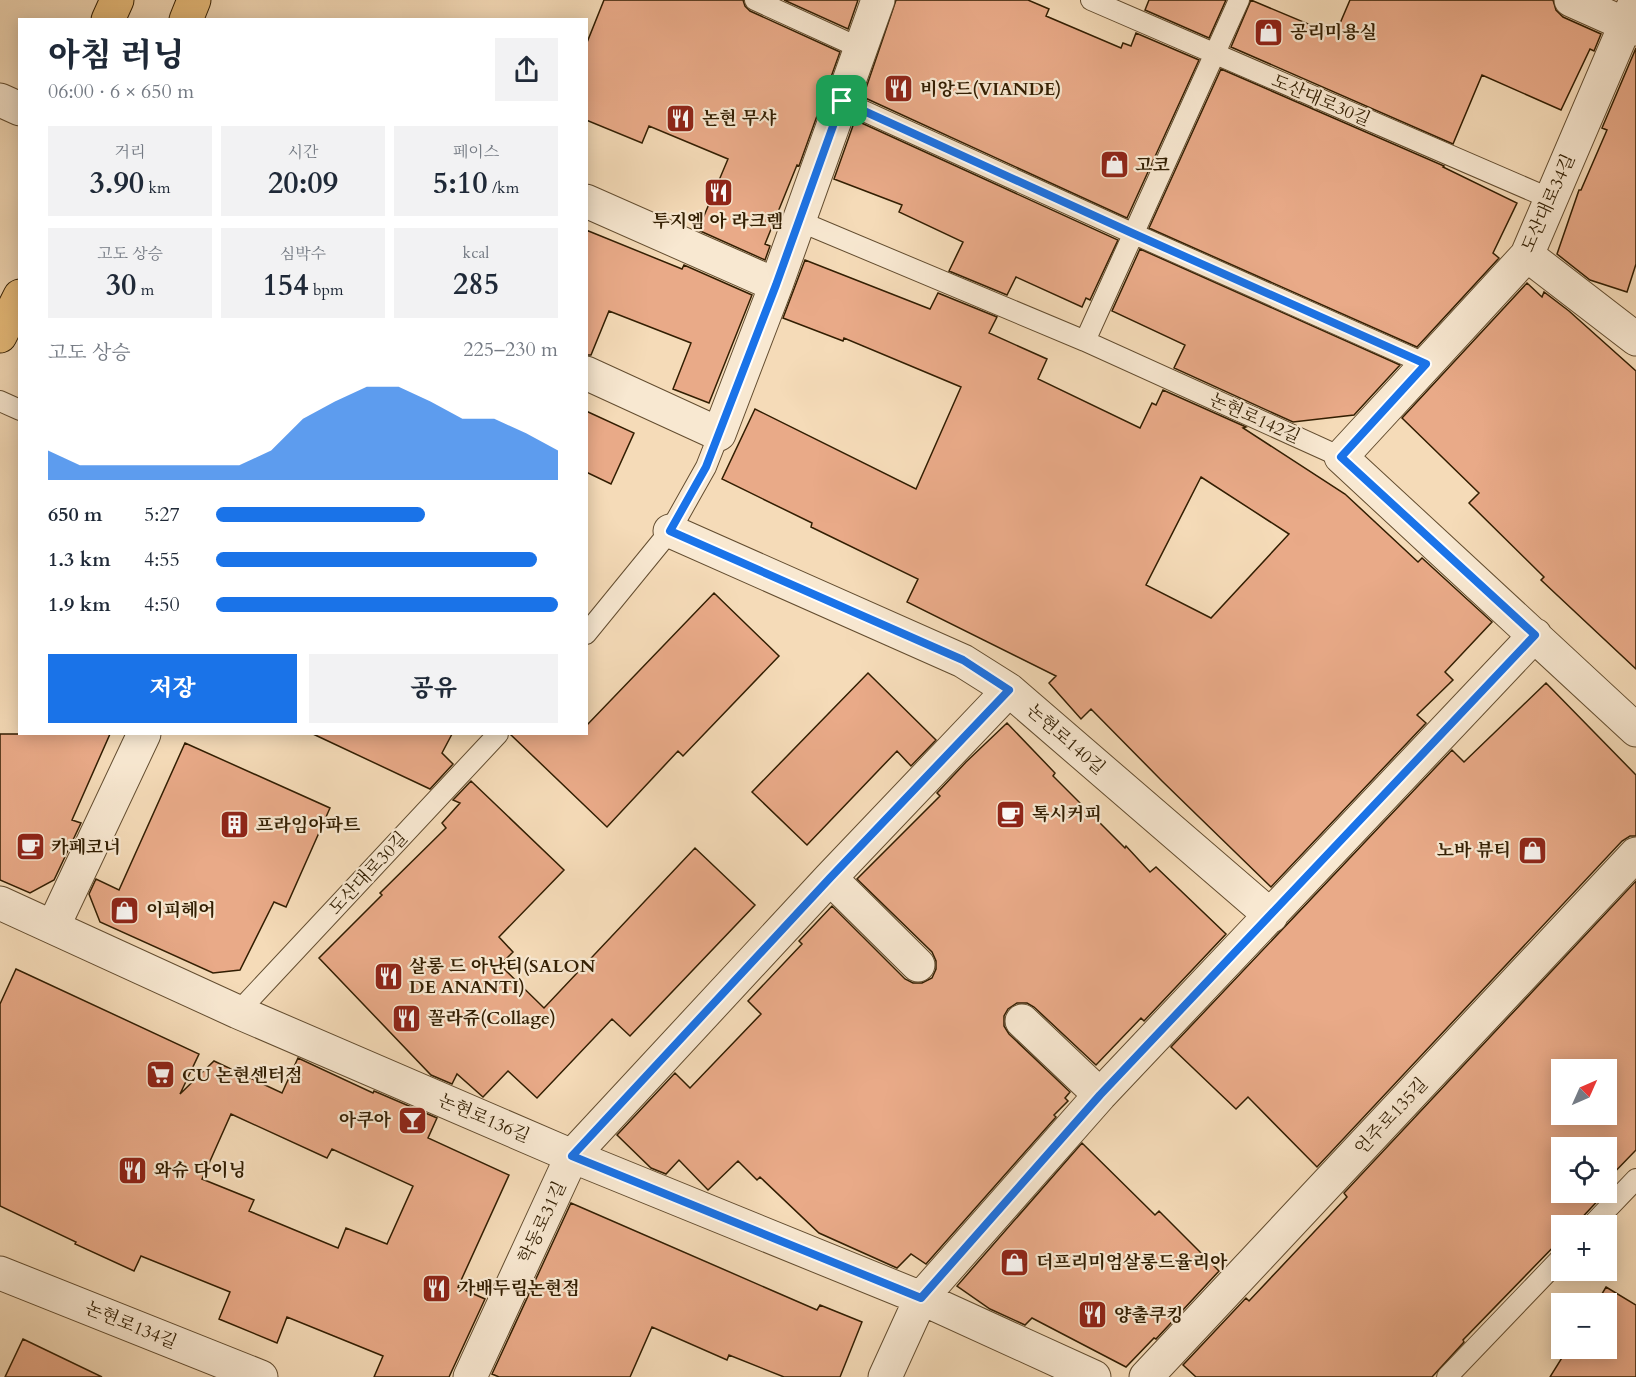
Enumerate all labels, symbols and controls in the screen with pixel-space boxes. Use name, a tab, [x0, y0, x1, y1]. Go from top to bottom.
shop icon: 공리미용실	[1253, 16, 1285, 48]
place label: 공리미용실	[1290, 20, 1377, 45]
text: 아침 러닝	[48, 33, 184, 78]
button: share	[495, 38, 558, 101]
street label: 도산대로30길	[1267, 68, 1374, 133]
restaurant icon: 비앙드(VIANDE)	[883, 73, 915, 105]
pin	[816, 75, 867, 126]
place label: 비앙드(VIANDE)	[920, 77, 1061, 102]
text: 06:00 · 6 × 650 m	[48, 78, 194, 105]
icon: arrive	[825, 84, 858, 117]
restaurant icon: 논현 무샤	[665, 102, 697, 134]
place label: 논현 무샤	[702, 106, 777, 131]
text: 거리	[115, 141, 145, 163]
text: 시간	[288, 141, 318, 163]
text: 페이스	[453, 141, 499, 163]
shop icon: 고코	[1098, 149, 1130, 181]
street label: 도산대로34길	[1516, 150, 1581, 256]
place label: 고코	[1135, 153, 1170, 178]
text: 3.90	[89, 163, 144, 204]
text: 20:09	[268, 163, 338, 204]
text: 5:10	[433, 163, 488, 204]
restaurant icon: 투지엠 아 라크렘	[702, 176, 734, 208]
text: km	[144, 177, 171, 199]
text: /km	[488, 177, 519, 199]
place label: 투지엠 아 라크렘	[652, 209, 784, 234]
text: kcal	[463, 242, 489, 264]
text: 고도 상승	[97, 243, 163, 265]
text: 심박수	[280, 243, 326, 265]
text: 285	[453, 264, 499, 305]
text: 30	[106, 265, 136, 306]
text: 154	[262, 265, 309, 306]
text: m	[136, 279, 154, 301]
text: bpm	[309, 279, 344, 301]
text: 225–230 m	[463, 336, 558, 363]
text: 고도 상승	[48, 339, 131, 366]
street label: 논현로142길	[1205, 387, 1304, 450]
text: 650 m	[48, 501, 103, 528]
text: 5:27	[144, 501, 180, 528]
text: 1.3 km	[48, 546, 111, 573]
text: 4:55	[144, 546, 180, 573]
text: 1.9 km	[48, 591, 111, 618]
text: 4:50	[144, 591, 180, 618]
button: 저장	[48, 654, 297, 723]
button: 공유	[309, 654, 558, 723]
street label: 논현로140길	[1021, 698, 1111, 781]
cafe icon: 톡시커피	[995, 798, 1027, 830]
place label: 톡시커피	[1032, 802, 1102, 827]
building icon: 프라임아파트	[219, 809, 251, 841]
place label: 프라임아파트	[256, 813, 361, 838]
street label: 도산대로30길	[323, 826, 413, 920]
cafe icon: 카페코너	[14, 831, 46, 863]
shop icon: 노바 뷰티	[1516, 834, 1548, 866]
place label: 카페코너	[51, 835, 121, 860]
place label: 노바 뷰티	[1437, 838, 1511, 863]
shop icon: 이피헤어	[109, 894, 141, 926]
place label: 이피헤어	[146, 898, 216, 923]
place label: 살롱 드 아난티(SALON DE ANANTI)	[409, 954, 596, 1000]
restaurant icon: 살롱 드 아난티(SALON DE ANANTI)	[372, 960, 404, 992]
restaurant icon: 꼴라쥬(Collage)	[391, 1002, 423, 1034]
place label: 꼴라쥬(Collage)	[428, 1006, 556, 1031]
supermarket icon: CU 논현센터점	[145, 1059, 177, 1091]
north arrow	[1551, 1059, 1617, 1125]
map controls	[1551, 1059, 1617, 1359]
place label: CU 논현센터점	[182, 1063, 302, 1088]
street label: 언주로135길	[1349, 1072, 1434, 1160]
street label: 논현로136길	[434, 1088, 533, 1149]
bar icon: 아쿠아	[396, 1104, 428, 1136]
place label: 아쿠아	[339, 1108, 392, 1133]
button: locate	[1551, 1137, 1617, 1203]
restaurant icon: 와슈 다이닝	[117, 1154, 149, 1186]
place label: 와슈 다이닝	[154, 1158, 246, 1183]
street label: 학동로31길	[513, 1177, 572, 1267]
button: +	[1551, 1215, 1617, 1281]
shop icon: 더프리미엄살롱드율리아	[999, 1246, 1031, 1278]
place label: 더프리미엄살롱드율리아	[1036, 1250, 1228, 1275]
restaurant icon: 가배두림논현점	[421, 1272, 453, 1304]
place label: 가배두림논현점	[458, 1276, 580, 1301]
button: −	[1551, 1293, 1617, 1359]
street label: 논현로134길	[81, 1296, 181, 1355]
restaurant icon: 양출쿠킹	[1077, 1299, 1109, 1331]
place label: 양출쿠킹	[1114, 1303, 1184, 1328]

